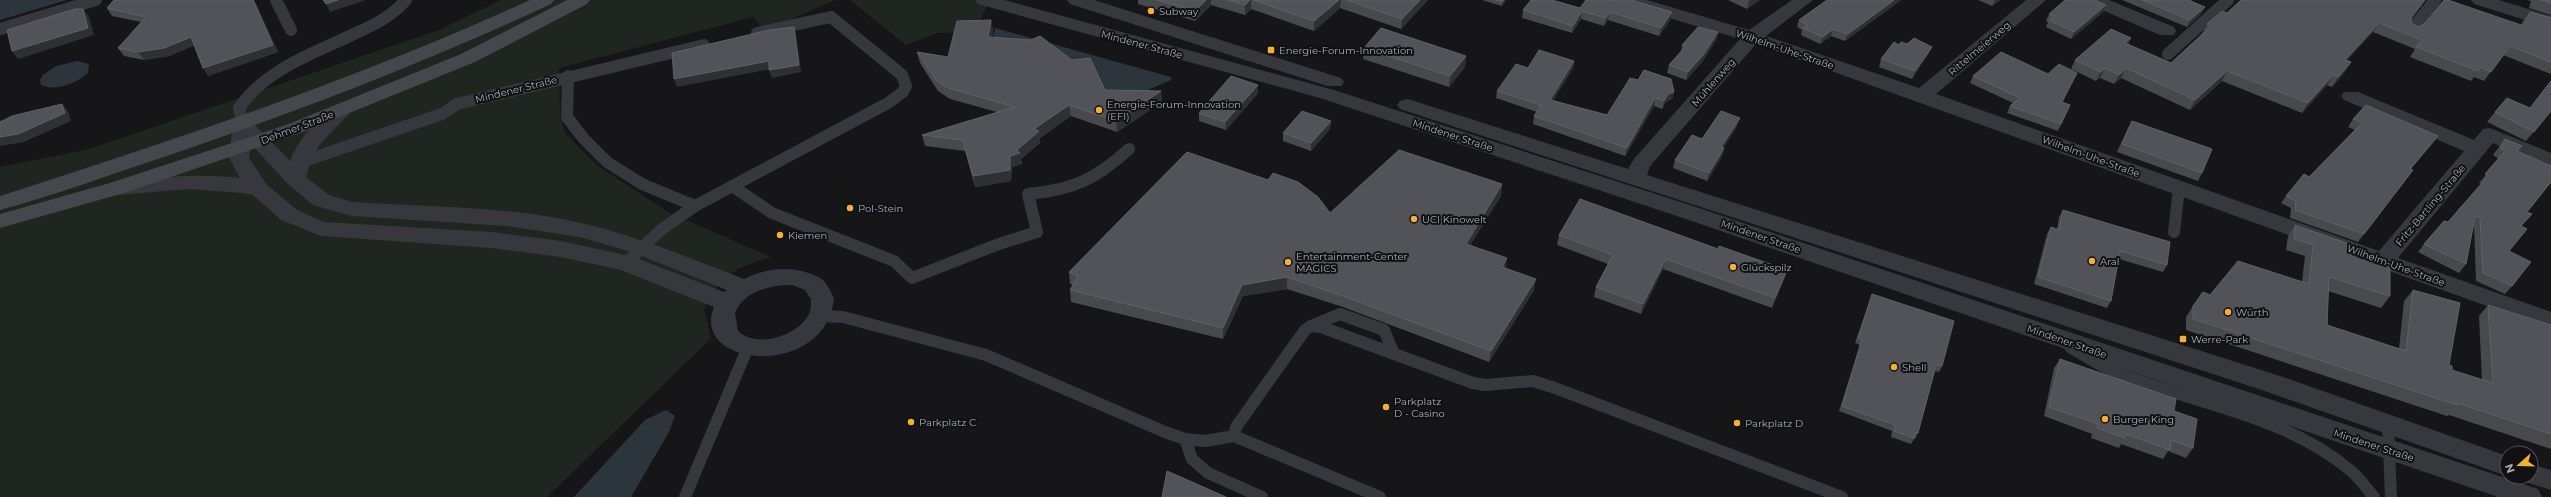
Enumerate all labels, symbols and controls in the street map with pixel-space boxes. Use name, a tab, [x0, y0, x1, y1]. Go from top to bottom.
place label: Subway	[1159, 5, 1199, 18]
marker: Subway	[1146, 6, 1156, 16]
street label: Rittelmeierweg	[1945, 19, 2013, 78]
street label: Mindener Straße	[1100, 27, 1184, 62]
street label: Wilhelm-Uhe-Straße	[1734, 27, 1836, 72]
place label: Energie-Forum-Innovation	[1279, 44, 1413, 57]
marker: Energie-Forum-Innovation	[1266, 45, 1276, 55]
street label: Mühlenweg	[1689, 55, 1738, 109]
street label: Mindener Straße	[474, 73, 558, 106]
place label: Energie-Forum-Innovation (EFI)	[1107, 98, 1241, 123]
marker: Energie-Forum-Innovation (EFI)	[1094, 105, 1104, 115]
street label: Dehmer Straße	[259, 108, 335, 147]
street label: Mindener Straße	[1411, 116, 1495, 155]
street label: Wilhelm-Uhe-Straße	[2040, 133, 2142, 180]
street label: Fritz-Bartling-Straße	[2393, 162, 2468, 249]
place label: Pol-Stein	[858, 202, 903, 215]
marker: Pol-Stein	[845, 203, 855, 213]
place label: UCI Kinowelt	[1422, 213, 1487, 226]
marker: UCI Kinowelt	[1409, 214, 1419, 224]
street label: Mindener Straße	[1719, 217, 1803, 256]
place label: Kiemen	[788, 229, 827, 242]
marker: Kiemen	[775, 230, 785, 240]
street label: Wilhelm-Uhe-Straße	[2345, 242, 2447, 289]
place label: Entertainment-Center MAGICS	[1296, 250, 1408, 275]
place label: Aral	[2100, 255, 2119, 268]
marker: Aral	[2087, 256, 2097, 266]
marker: Entertainment-Center MAGICS	[1283, 257, 1293, 267]
place label: Glückspilz	[1741, 261, 1792, 274]
marker: Glückspilz	[1728, 262, 1738, 272]
place label: Würth	[2236, 306, 2269, 319]
marker: Würth	[2223, 307, 2233, 317]
street label: Mindener Straße	[2025, 322, 2109, 361]
place label: Werre-Park	[2191, 333, 2248, 346]
marker: Werre-Park	[2178, 334, 2188, 344]
place label: Shell	[1902, 361, 1926, 374]
marker: Shell	[1889, 362, 1899, 372]
place label: Parkplatz D - Casino	[1394, 395, 1445, 420]
marker: Parkplatz D - Casino	[1381, 402, 1391, 412]
place label: Burger King	[2113, 413, 2174, 426]
marker: Burger King	[2100, 414, 2110, 424]
place label: Parkplatz C	[919, 416, 976, 429]
marker: Parkplatz C	[906, 417, 916, 427]
place label: Parkplatz D	[1745, 417, 1803, 430]
marker: Parkplatz D	[1732, 418, 1742, 428]
street label: Mindener Straße	[2332, 426, 2416, 465]
north arrow	[2499, 445, 2539, 485]
text: N	[2502, 462, 2518, 475]

